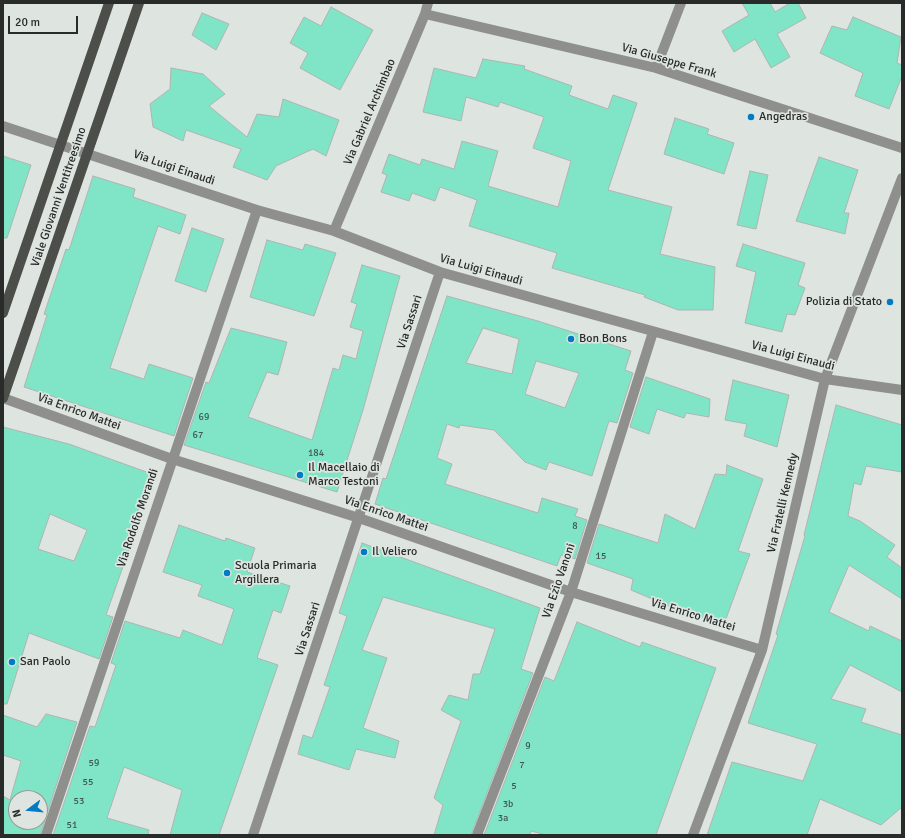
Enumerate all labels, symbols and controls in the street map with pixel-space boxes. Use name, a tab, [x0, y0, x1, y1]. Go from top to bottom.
scale bar	[10, 8, 80, 34]
text: 20 m	[15, 15, 40, 30]
street label: Via Giuseppe Frank	[620, 41, 718, 81]
street label: Via Gabriel Archimbao	[341, 57, 399, 167]
place label: Angedras	[759, 110, 807, 124]
marker: Angedras	[746, 112, 756, 122]
street label: Viale Giovanni Ventitreesimo	[28, 125, 90, 269]
street label: Via Luigi Einaudi	[131, 147, 217, 189]
street label: Via Luigi Einaudi	[438, 251, 524, 289]
street label: Via Sassari	[394, 293, 426, 351]
place label: Polizia di Stato	[806, 295, 882, 309]
marker: Polizia di Stato	[885, 297, 895, 307]
place label: Bon Bons	[579, 332, 627, 346]
marker: Bon Bons	[566, 334, 576, 344]
street label: Via Luigi Einaudi	[750, 338, 836, 374]
street label: Via Enrico Mattei	[35, 390, 123, 434]
house number: 69	[199, 411, 209, 423]
house number: 67	[193, 429, 203, 441]
house number: 184	[308, 447, 324, 459]
street label: Via Fratelli Kennedy	[765, 452, 801, 554]
place label: Il Macellaio di Marco Testoni	[308, 461, 380, 489]
street label: Via Rodolfo Morandi	[114, 467, 162, 569]
marker: Il Macellaio di Marco Testoni	[295, 470, 305, 480]
street label: Via Enrico Mattei	[342, 493, 430, 535]
house number: 8	[572, 520, 578, 532]
street label: Via Ezio Vanoni	[539, 542, 579, 620]
place label: Il Veliero	[372, 545, 417, 559]
marker: Il Veliero	[359, 547, 369, 557]
house number: 15	[596, 550, 606, 562]
place label: Scuola Primaria Argillera	[235, 559, 316, 587]
marker: Scuola Primaria Argillera	[222, 568, 232, 578]
street label: Via Enrico Mattei	[649, 595, 737, 635]
street label: Via Sassari	[292, 600, 324, 658]
place label: San Paolo	[20, 655, 70, 669]
marker: San Paolo	[7, 657, 17, 667]
house number: 9	[525, 740, 531, 752]
house number: 59	[89, 757, 99, 769]
house number: 7	[519, 759, 525, 771]
house number: 55	[83, 776, 93, 788]
house number: 5	[511, 780, 517, 792]
north arrow	[8, 790, 48, 830]
house number: 53	[74, 795, 84, 807]
house number: 3b	[503, 798, 513, 810]
text: N	[10, 808, 24, 819]
house number: 3a	[498, 812, 508, 824]
house number: 51	[67, 819, 77, 831]

